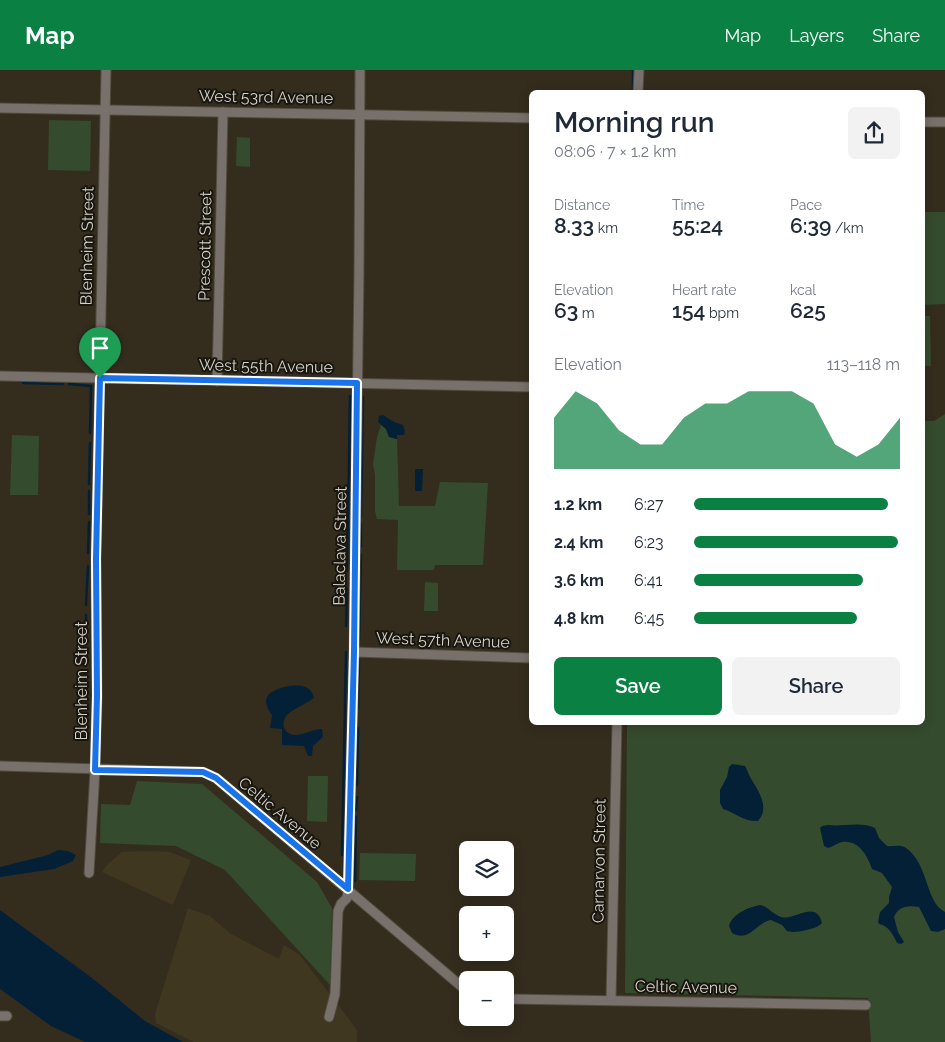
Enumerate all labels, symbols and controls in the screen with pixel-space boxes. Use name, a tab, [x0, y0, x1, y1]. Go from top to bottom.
text: Map	[25, 21, 75, 50]
text: Map	[725, 25, 761, 46]
text: Layers	[789, 25, 844, 46]
text: Share	[872, 25, 920, 46]
street label: West 53rd Avenue	[199, 86, 333, 108]
text: Morning run	[554, 106, 714, 139]
button: share	[848, 107, 900, 159]
text: 08:06 · 7 × 1.2 km	[554, 142, 676, 161]
street label: Blenheim Street	[76, 186, 98, 306]
street label: Prescott Street	[195, 190, 215, 301]
text: Distance	[554, 197, 610, 213]
text: Time	[672, 197, 705, 213]
text: Pace	[790, 197, 822, 213]
text: 8.33	[554, 213, 594, 238]
text: 55:24	[672, 213, 723, 238]
text: 6:39	[790, 213, 831, 238]
text: km	[594, 220, 618, 236]
text: /km	[831, 220, 864, 236]
text: Elevation	[554, 282, 613, 298]
text: Heart rate	[672, 282, 736, 298]
text: kcal	[790, 282, 816, 298]
text: 63	[554, 298, 578, 323]
text: 154	[672, 298, 705, 323]
text: 625	[790, 298, 826, 323]
text: m	[578, 305, 595, 321]
text: bpm	[705, 305, 739, 321]
pin	[79, 327, 121, 378]
icon: arrive	[86, 334, 114, 362]
street label: West 55th Avenue	[199, 355, 333, 377]
text: Elevation	[554, 355, 622, 374]
text: 113–118 m	[827, 355, 900, 374]
street label: Balaclava Street	[329, 485, 351, 606]
text: 1.2 km	[554, 495, 602, 514]
text: 6:27	[634, 495, 664, 514]
text: 2.4 km	[554, 533, 603, 552]
text: 6:23	[634, 533, 664, 552]
text: 3.6 km	[554, 571, 604, 590]
text: 6:41	[634, 571, 662, 590]
text: 4.8 km	[554, 609, 604, 628]
text: 6:45	[634, 609, 664, 628]
street label: Blenheim Street	[72, 621, 91, 741]
street label: West 57th Avenue	[376, 628, 510, 652]
button: Save	[554, 657, 722, 715]
button: Share	[732, 657, 900, 715]
street label: Celtic Avenue	[235, 773, 325, 853]
street label: Carnarvon Street	[588, 798, 610, 923]
map controls	[459, 841, 514, 1026]
button: layers	[459, 841, 514, 896]
button: +	[459, 906, 514, 961]
button: −	[459, 971, 514, 1026]
street label: Celtic Avenue	[635, 977, 737, 997]

